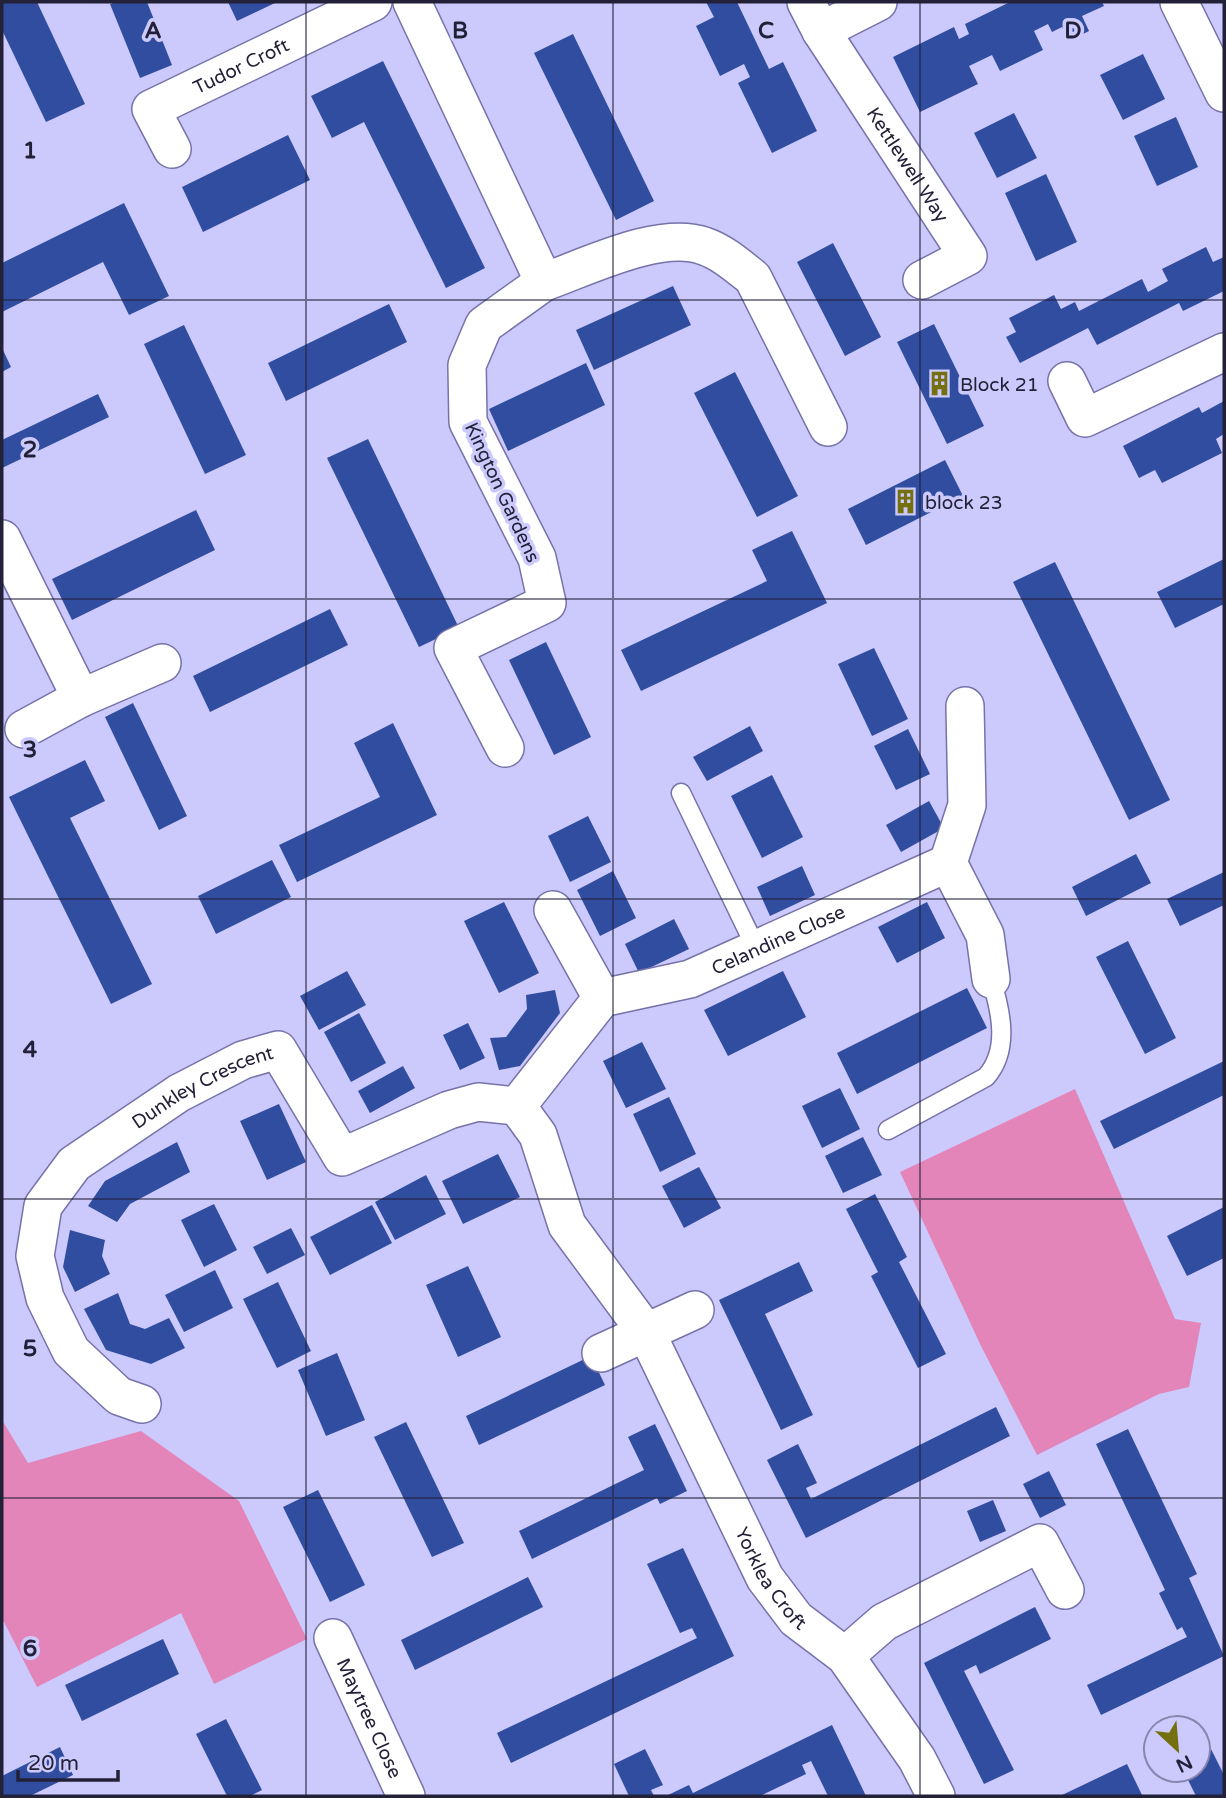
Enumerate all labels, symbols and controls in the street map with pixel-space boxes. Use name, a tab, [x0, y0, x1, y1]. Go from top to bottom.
text: A	[144, 17, 162, 45]
text: B	[452, 17, 468, 45]
text: C	[758, 17, 774, 45]
text: D	[1064, 17, 1082, 45]
street label: Tudor Croft	[190, 34, 293, 99]
street label: Kettlewell Way	[862, 103, 953, 227]
text: 1	[23, 137, 37, 165]
building icon: Block 21	[926, 370, 954, 398]
place label: Block 21	[960, 374, 1039, 396]
street label: Kington Gardens	[460, 419, 544, 566]
text: 2	[23, 436, 37, 464]
building icon: block 23	[891, 488, 919, 516]
place label: block 23	[925, 492, 1003, 514]
text: 3	[23, 736, 37, 764]
street label: Celandine Close	[708, 901, 849, 980]
text: 4	[23, 1036, 38, 1064]
street label: Dunkley Crescent	[128, 1042, 276, 1134]
text: 5	[23, 1335, 37, 1363]
street label: Yorklea Croft	[730, 1524, 810, 1635]
text: 6	[23, 1635, 37, 1663]
street label: Maytree Close	[332, 1655, 406, 1782]
north arrow	[1142, 1714, 1212, 1784]
scale bar	[18, 1738, 117, 1782]
text: N	[1172, 1750, 1196, 1777]
text: 20 m	[28, 1751, 79, 1776]

